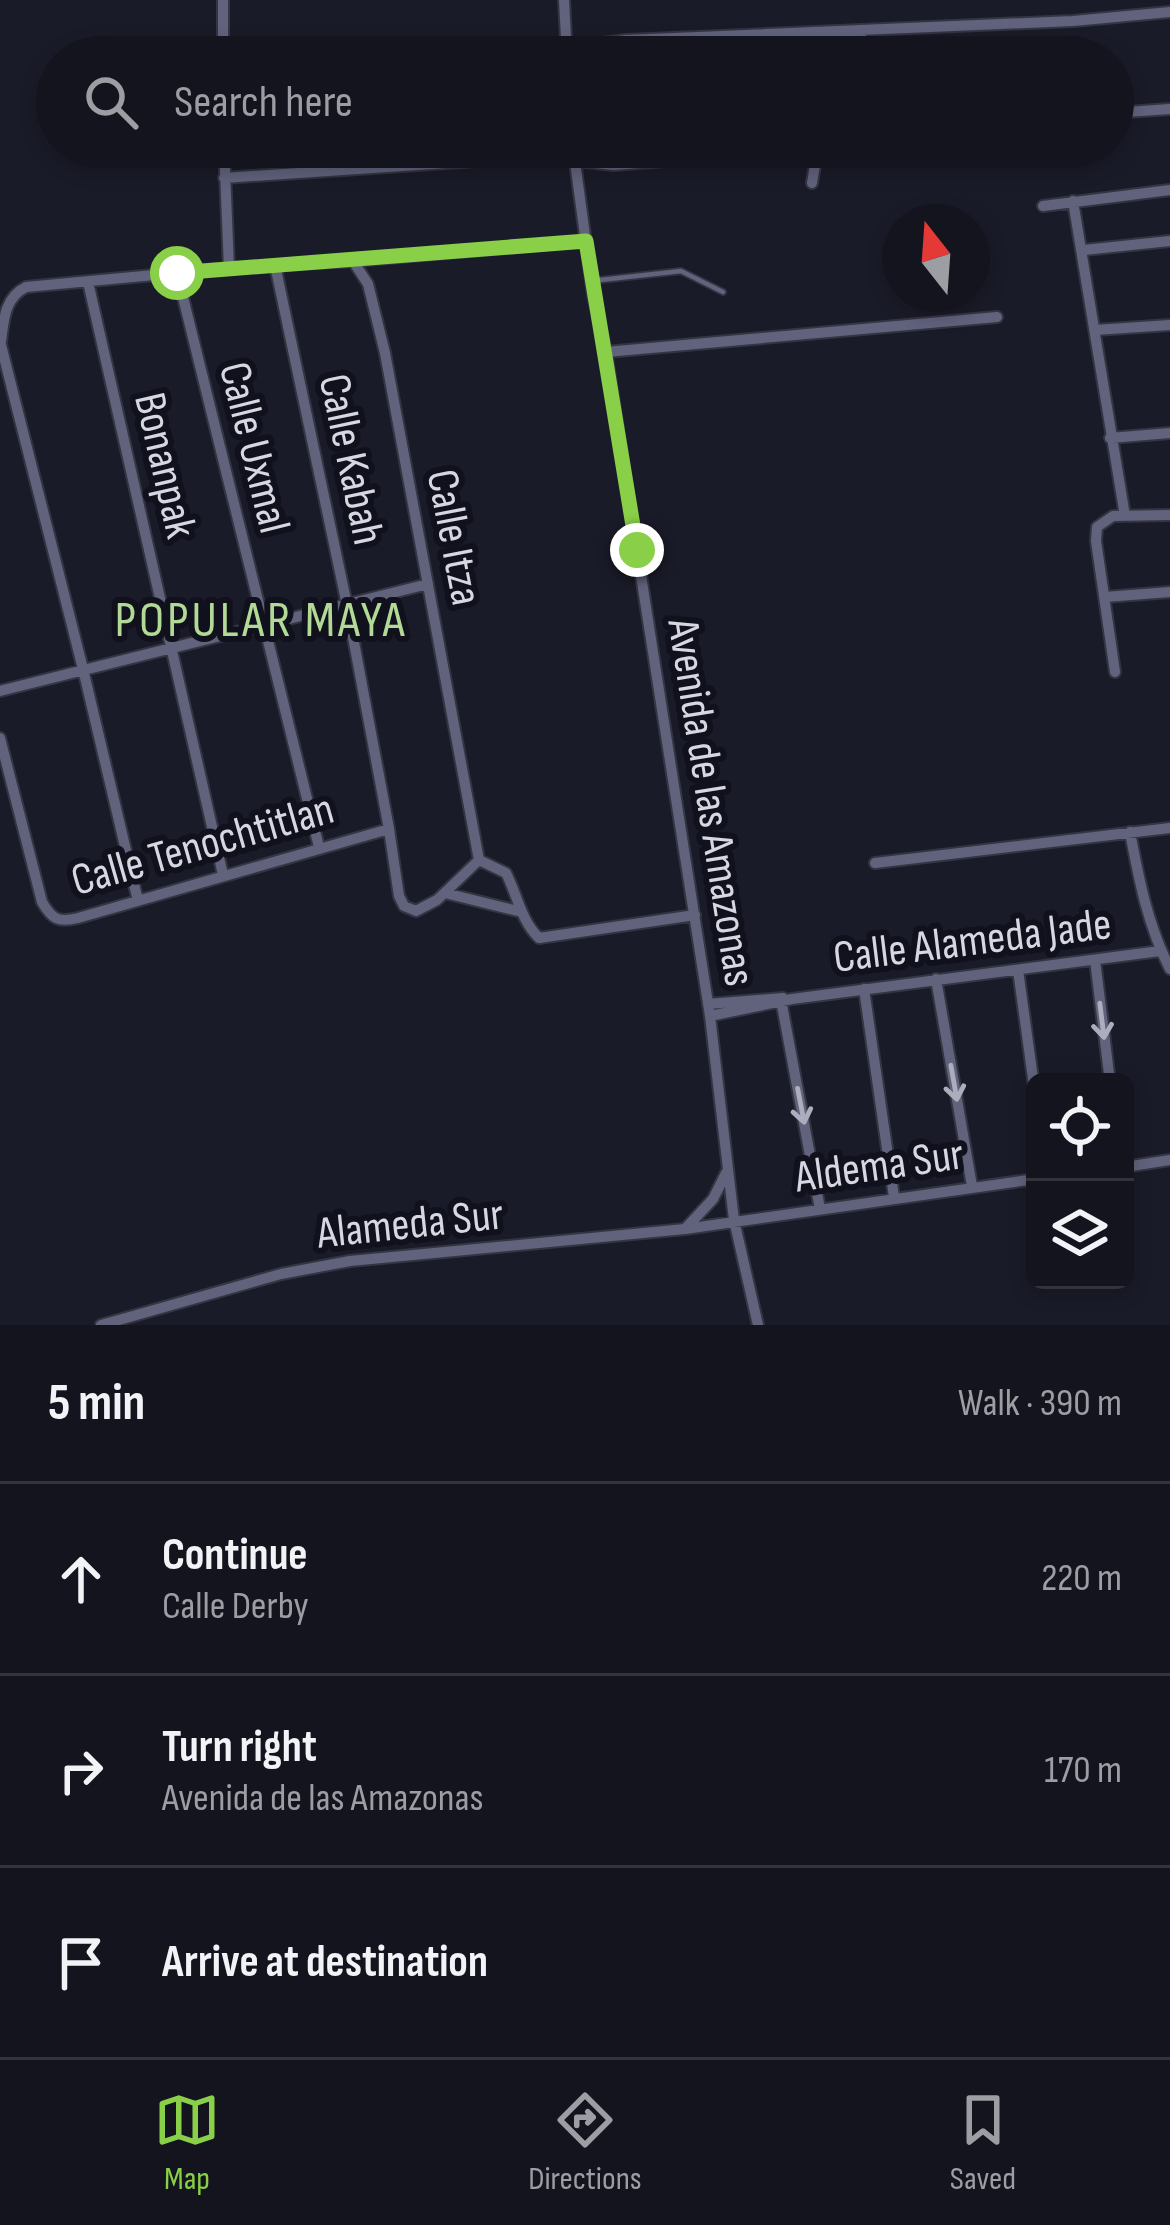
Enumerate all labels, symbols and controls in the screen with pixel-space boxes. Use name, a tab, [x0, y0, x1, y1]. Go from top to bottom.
search box	[36, 36, 1134, 168]
icon: search	[78, 69, 144, 135]
text: Search here	[174, 75, 353, 130]
north arrow	[882, 204, 990, 312]
route start	[150, 246, 204, 300]
street label: Calle Uxmal	[206, 356, 301, 539]
street label: Calle Kabah	[306, 369, 395, 550]
street label: Bonanpak	[121, 387, 208, 544]
street label: Calle Itza	[413, 465, 494, 610]
route end	[610, 523, 664, 577]
district label: POPULAR MAYA	[114, 590, 408, 651]
street label: Avenida de las Amazonas	[654, 614, 767, 990]
street label: Calle Tenochtitlan	[65, 782, 340, 909]
street label: Calle Alameda Jade	[830, 897, 1114, 986]
one-way arrow	[1092, 1001, 1114, 1040]
one-way arrow	[944, 1062, 966, 1101]
map controls	[1026, 1073, 1134, 1289]
button: locate	[1026, 1073, 1134, 1181]
one-way arrow	[791, 1086, 813, 1125]
street label: Aldema Sur	[791, 1127, 967, 1206]
button: layers	[1026, 1181, 1134, 1289]
street label: Alameda Sur	[314, 1187, 506, 1262]
text: 5 min	[48, 1373, 145, 1434]
text: Walk · 390 m	[958, 1380, 1122, 1427]
text: Continue	[162, 1528, 308, 1583]
icon: ahead	[48, 1546, 114, 1612]
text: 220 m	[1041, 1555, 1122, 1602]
text: Calle Derby	[162, 1583, 309, 1630]
text: Turn right	[162, 1720, 317, 1775]
icon: right	[48, 1738, 114, 1804]
text: 170 m	[1044, 1747, 1122, 1794]
text: Avenida de las Amazonas	[162, 1775, 484, 1822]
icon: arrive	[48, 1930, 114, 1996]
text: Arrive at destination	[162, 1935, 488, 1990]
tab: Map	[154, 2087, 220, 2199]
tab: Directions	[528, 2087, 642, 2199]
tab: Saved	[950, 2087, 1016, 2199]

